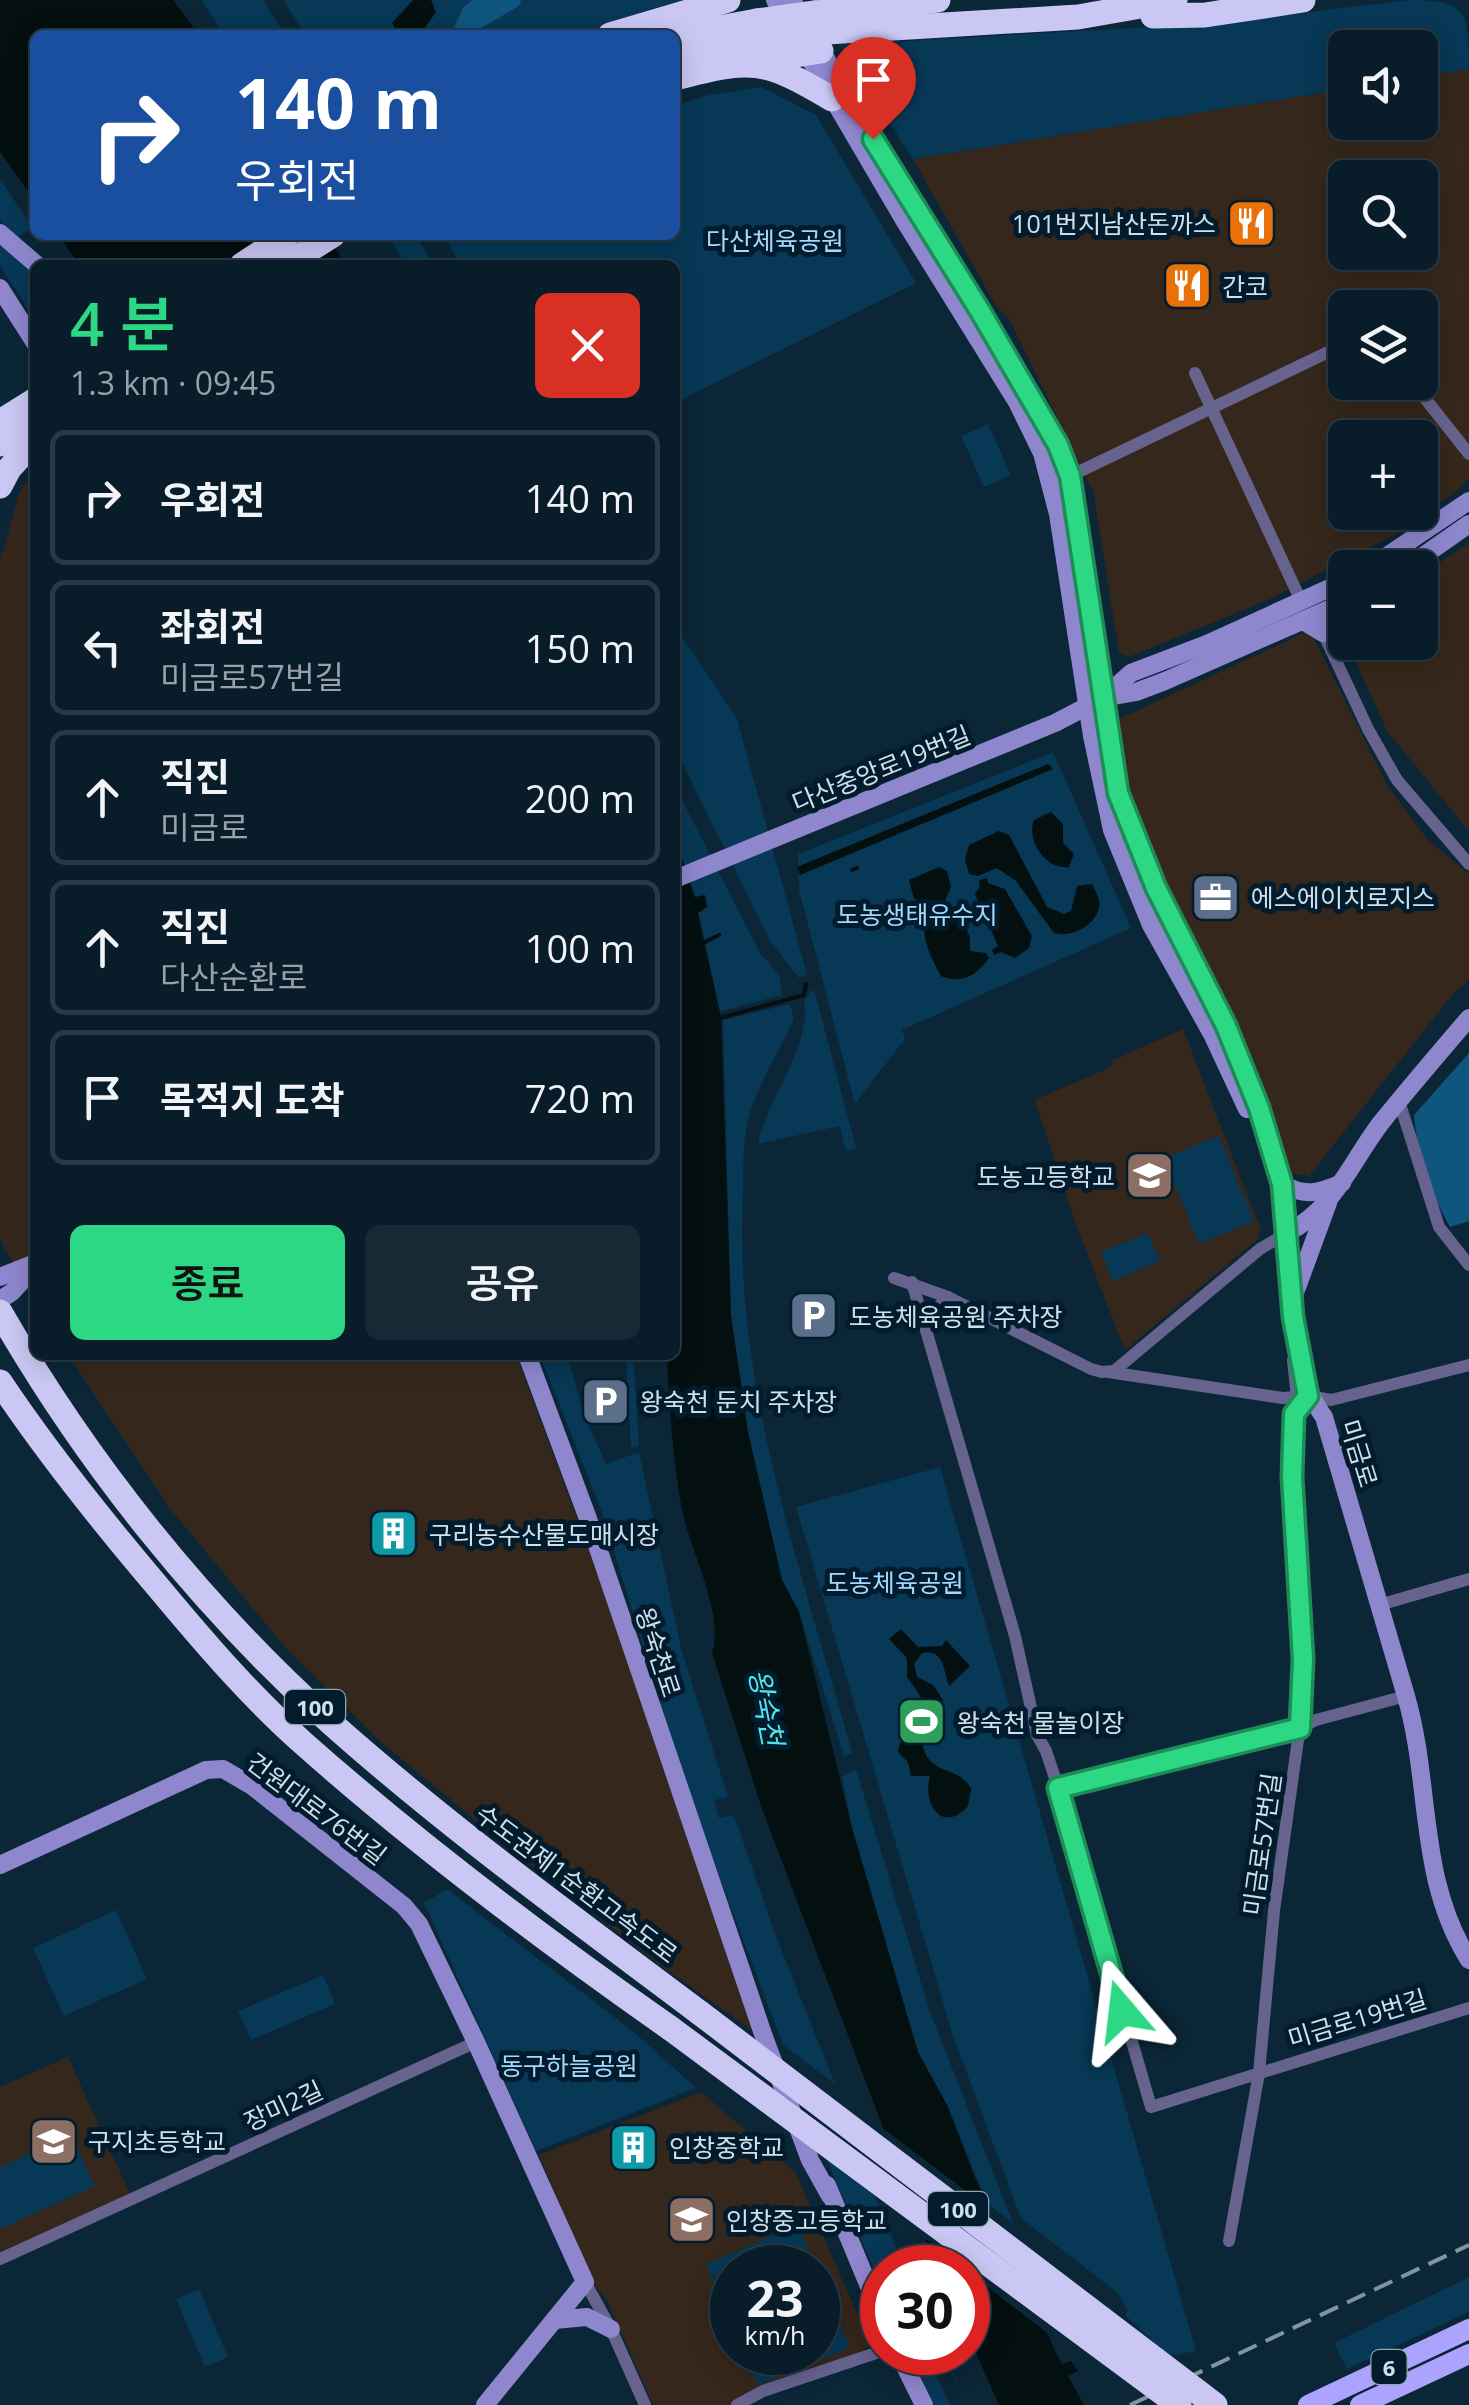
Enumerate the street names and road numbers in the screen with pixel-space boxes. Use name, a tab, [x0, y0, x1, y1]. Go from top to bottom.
street label: 다산중앙로19번길	[787, 717, 975, 819]
street label: 미금로	[1334, 1415, 1386, 1491]
street label: 왕숙천로	[629, 1603, 689, 1701]
road number: 100	[285, 1690, 345, 1724]
street label: 건원대로76번길	[240, 1744, 394, 1872]
street label: 미금로57번길	[1234, 1771, 1288, 1917]
street label: 수도권제1순환고속도로	[469, 1796, 685, 1970]
street label: 미금로19번길	[1283, 1981, 1431, 2055]
street label: 장미2길	[238, 2072, 328, 2138]
road number: 100	[928, 2192, 988, 2226]
road number: 6	[1372, 2350, 1406, 2384]

